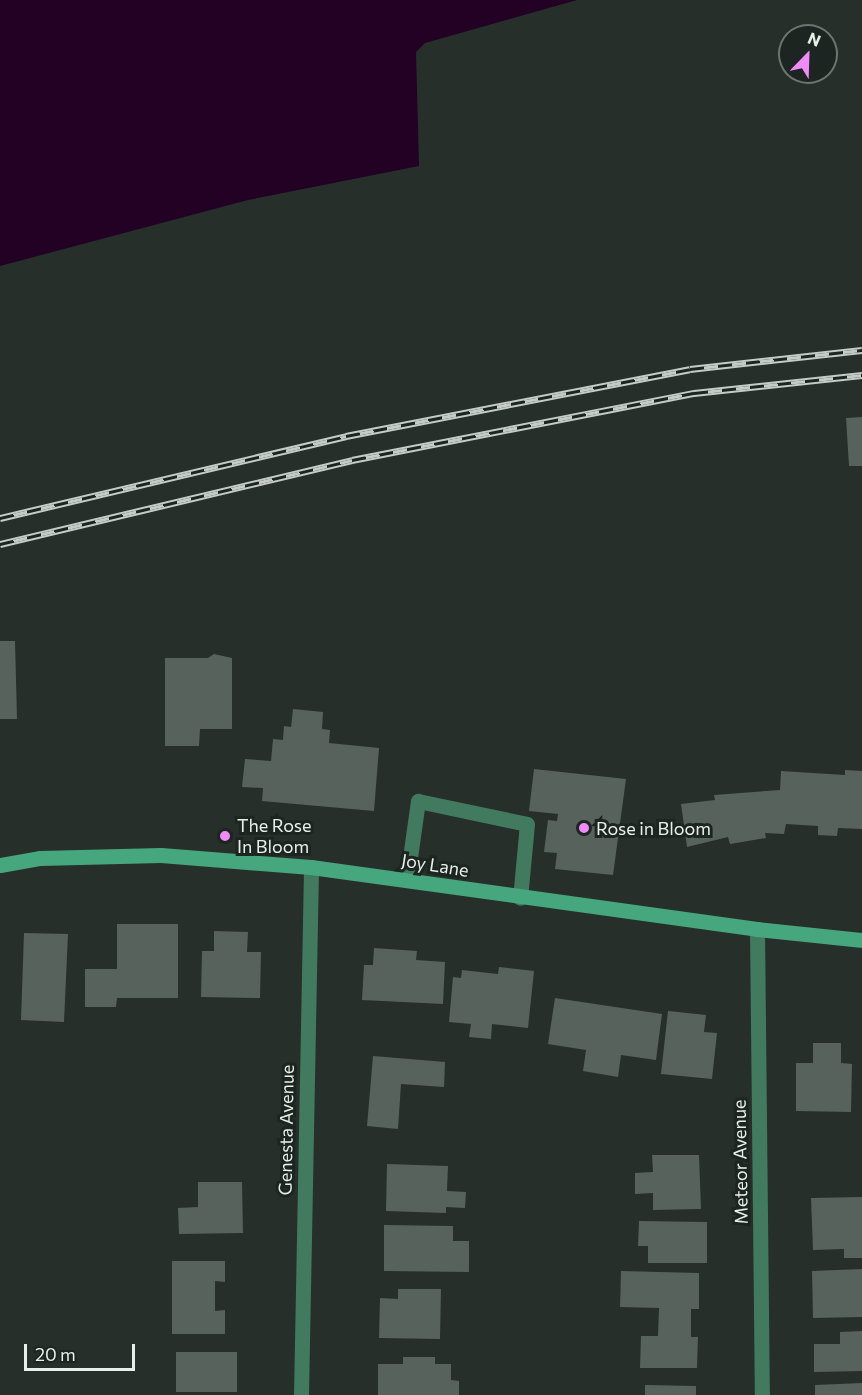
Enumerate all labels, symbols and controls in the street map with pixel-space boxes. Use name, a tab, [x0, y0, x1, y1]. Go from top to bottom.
north arrow	[778, 24, 838, 84]
text: N	[805, 28, 824, 50]
place label: The Rose In Bloom	[237, 815, 312, 858]
place label: Rose in Bloom	[596, 817, 711, 839]
marker: Rose in Bloom	[577, 821, 591, 835]
marker: The Rose In Bloom	[218, 829, 232, 843]
street label: Joy Lane	[400, 849, 470, 881]
street label: Genesta Avenue	[274, 1064, 298, 1196]
street label: Meteor Avenue	[728, 1099, 752, 1225]
scale bar	[27, 1332, 138, 1370]
text: 20 m	[35, 1343, 76, 1365]

